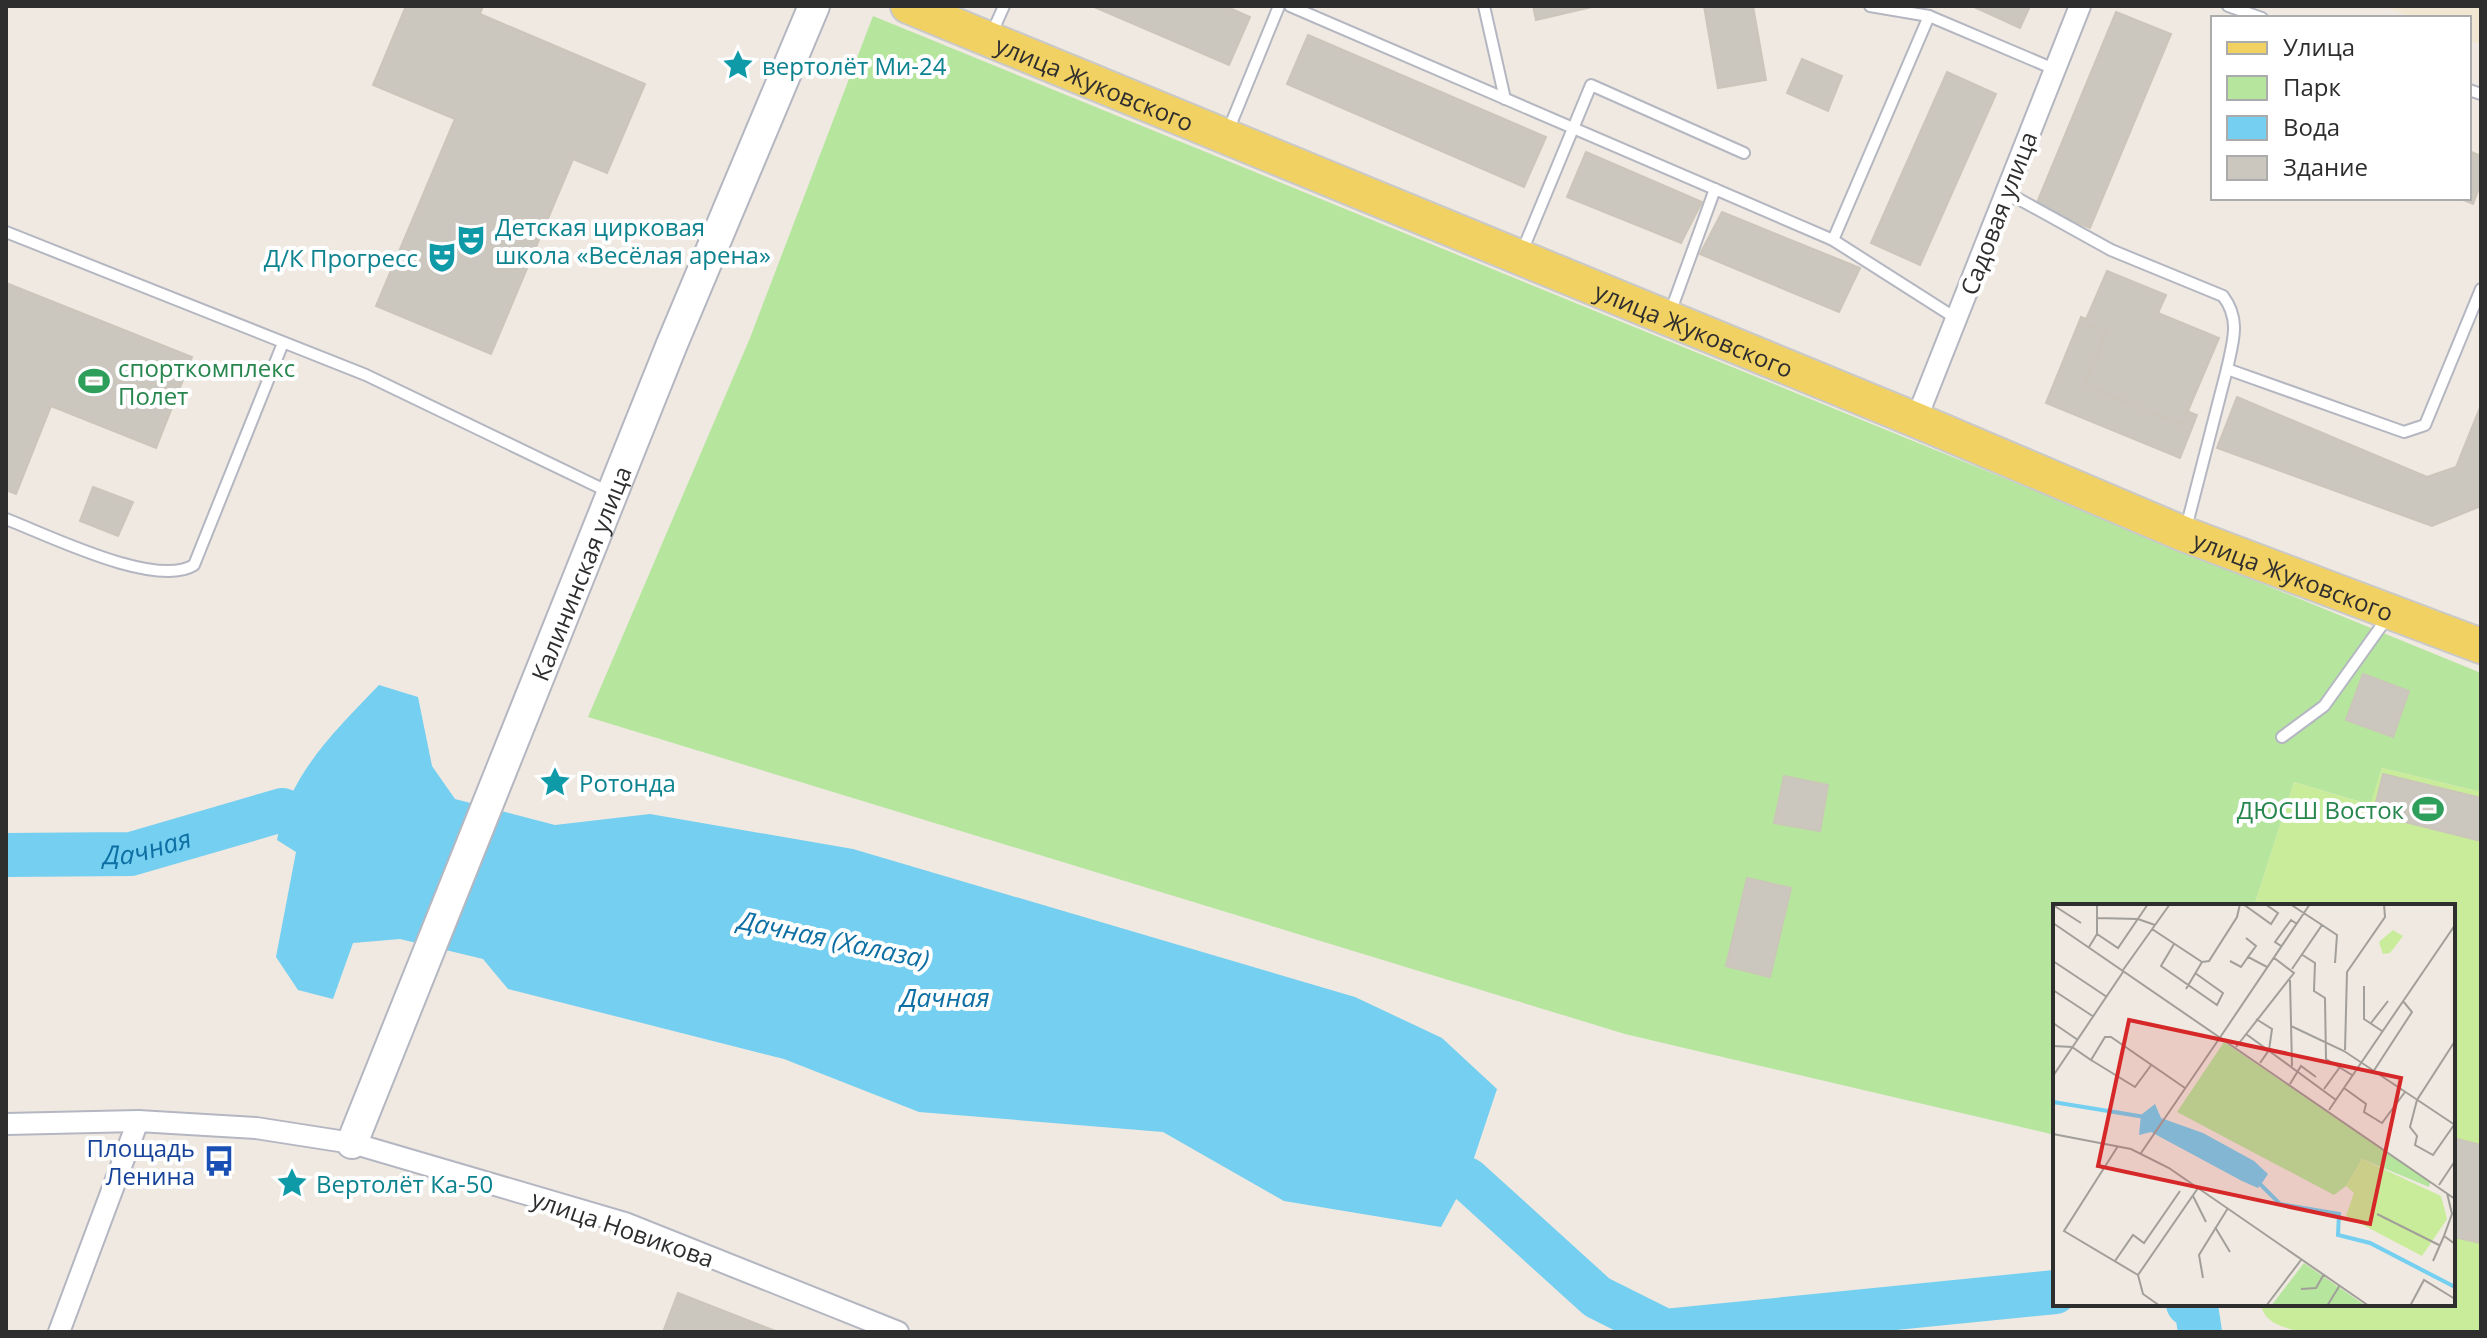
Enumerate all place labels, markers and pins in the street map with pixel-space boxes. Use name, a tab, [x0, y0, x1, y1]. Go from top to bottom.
place icon: вертолёт Ми-24	[721, 48, 755, 82]
place label: вертолёт Ми-24	[762, 49, 947, 82]
place label: Детская цирковая школа «Весёлая арена»	[495, 210, 771, 271]
theatre icon: Детская цирковая школа «Весёлая арена»	[454, 223, 488, 257]
theatre icon: Д/К Прогресс	[425, 240, 459, 274]
place label: Д/К Прогресс	[264, 241, 418, 274]
place label: спорткомплекс Полет	[118, 351, 295, 412]
sports icon: спорткомплекс Полет	[77, 364, 111, 398]
place icon: Ротонда	[538, 765, 572, 799]
place label: Ротонда	[579, 766, 676, 799]
sports icon: ДЮСШ Восток	[2411, 792, 2445, 826]
place label: ДЮСШ Восток	[2237, 793, 2405, 826]
place label: Площадь Ленина	[87, 1131, 195, 1192]
bus stop icon: Площадь Ленина	[202, 1144, 236, 1178]
place icon: Вертолёт Ка-50	[275, 1166, 309, 1200]
place label: Вертолёт Ка-50	[316, 1167, 493, 1200]

